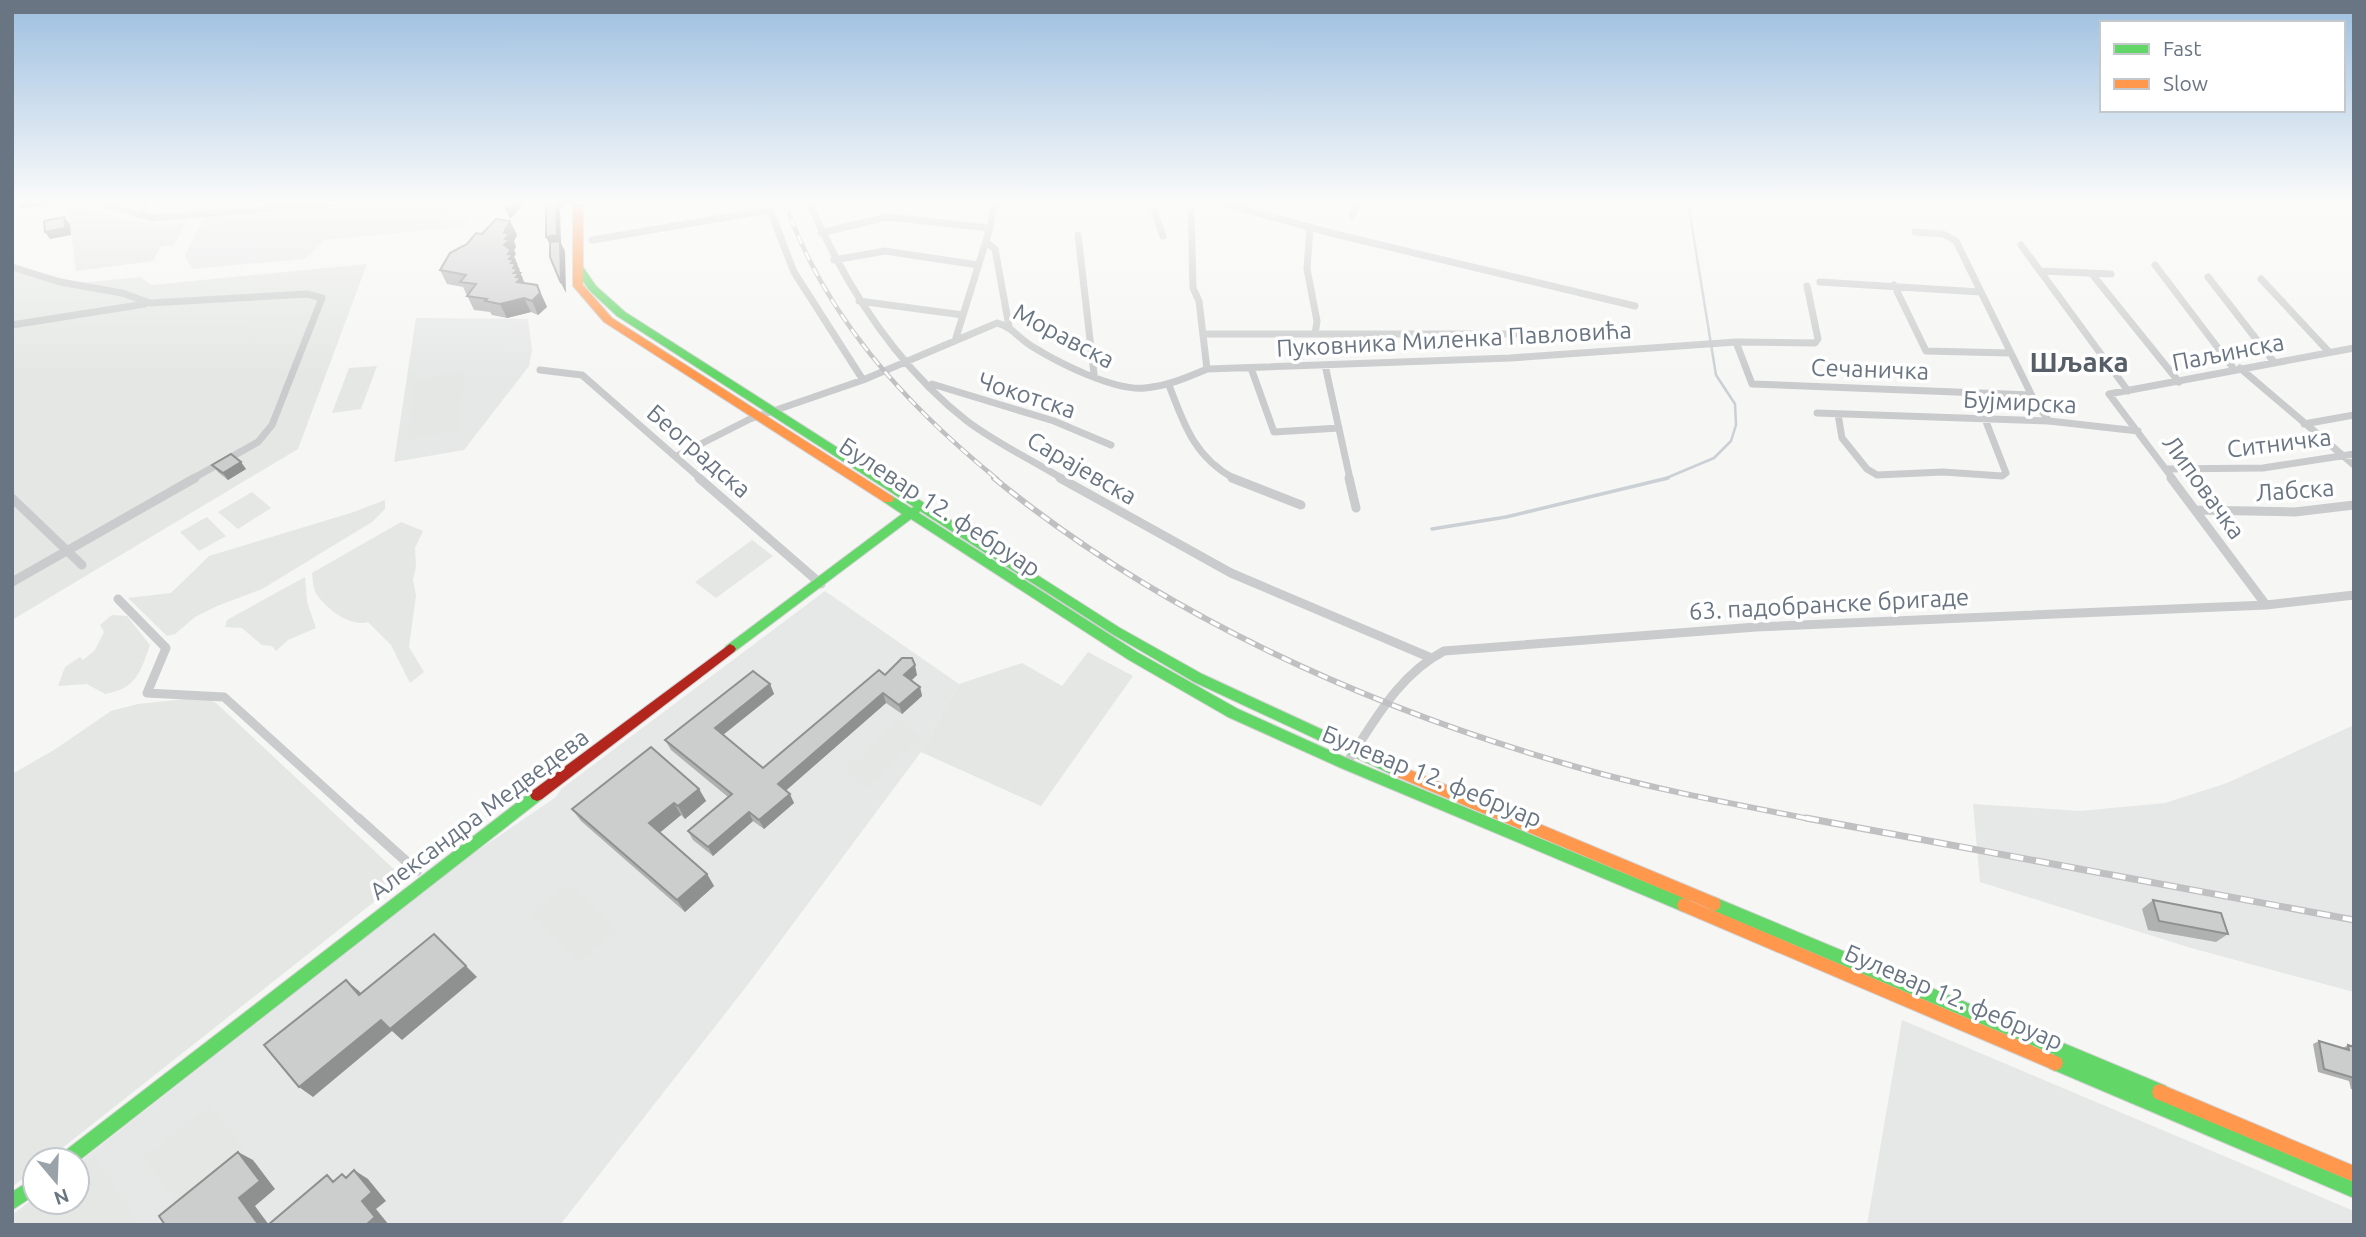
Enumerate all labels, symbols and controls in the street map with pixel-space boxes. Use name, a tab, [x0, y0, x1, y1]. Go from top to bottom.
legend	[2100, 21, 2345, 112]
text: Fast	[2163, 36, 2201, 60]
text: Slow	[2163, 71, 2208, 95]
street label: Моравска	[1009, 298, 1119, 374]
street label: Пуковника Миленка Павловића	[1276, 316, 1632, 362]
street label: Паљинска	[2170, 328, 2286, 376]
district label: Шљака	[2029, 346, 2129, 377]
street label: Сечаничка	[1810, 353, 1930, 385]
street label: Чокотска	[975, 367, 1079, 423]
street label: Бујмирска	[1963, 386, 2077, 418]
street label: Београдска	[642, 399, 756, 503]
street label: Ситничка	[2225, 423, 2333, 463]
street label: Сарајевска	[1023, 426, 1141, 510]
street label: Липовачка	[2157, 430, 2251, 544]
street label: Булевар 12. фебруар	[834, 432, 1046, 582]
street label: Лабска	[2255, 474, 2335, 506]
street label: 63. падобранске бригаде	[1688, 583, 1970, 625]
street label: Булевар 12. фебруар	[1318, 720, 1546, 832]
street label: Александра Медведева	[364, 723, 594, 905]
street label: Булевар 12. фебруар	[1841, 939, 2067, 1055]
north arrow	[21, 1146, 91, 1216]
text: N	[51, 1184, 72, 1210]

